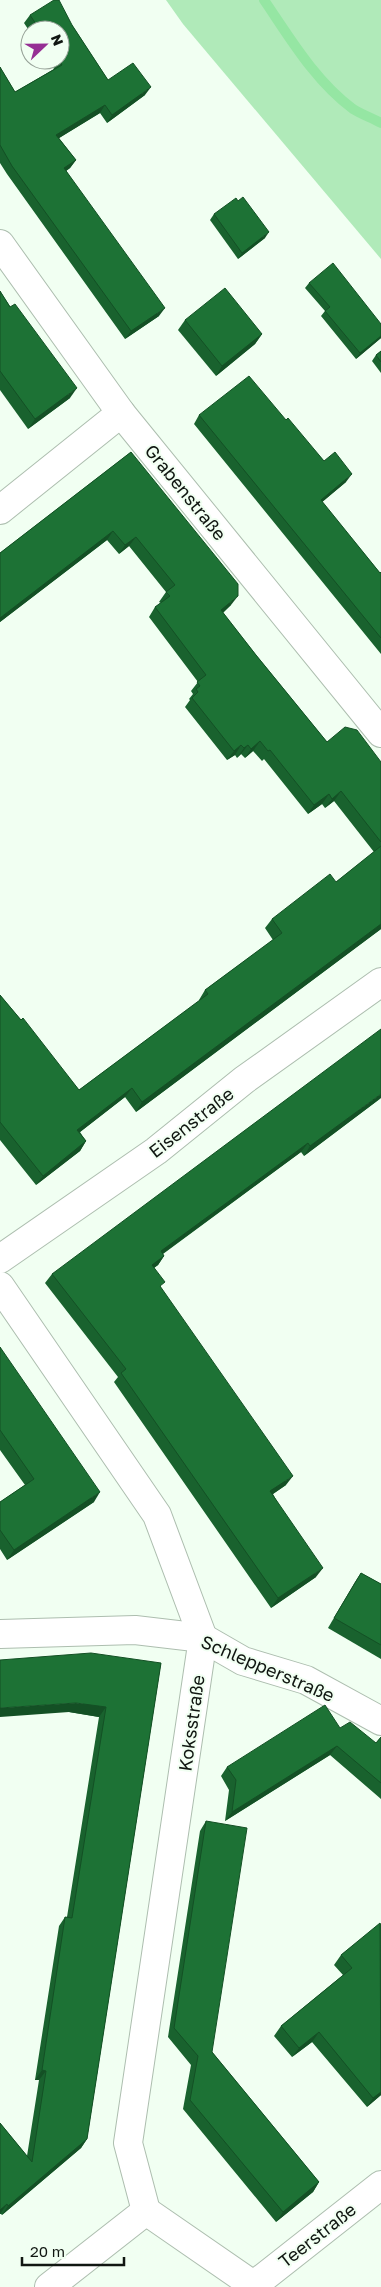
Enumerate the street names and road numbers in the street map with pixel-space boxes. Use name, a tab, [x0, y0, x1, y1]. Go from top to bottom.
street label: Grabenstraße	[141, 440, 231, 544]
street label: Eisenstraße	[144, 1082, 238, 1162]
street label: Schlepperstraße	[198, 1630, 338, 1706]
street label: Koksstraße	[173, 1673, 209, 1773]
street label: Teerstraße	[274, 2198, 360, 2272]

